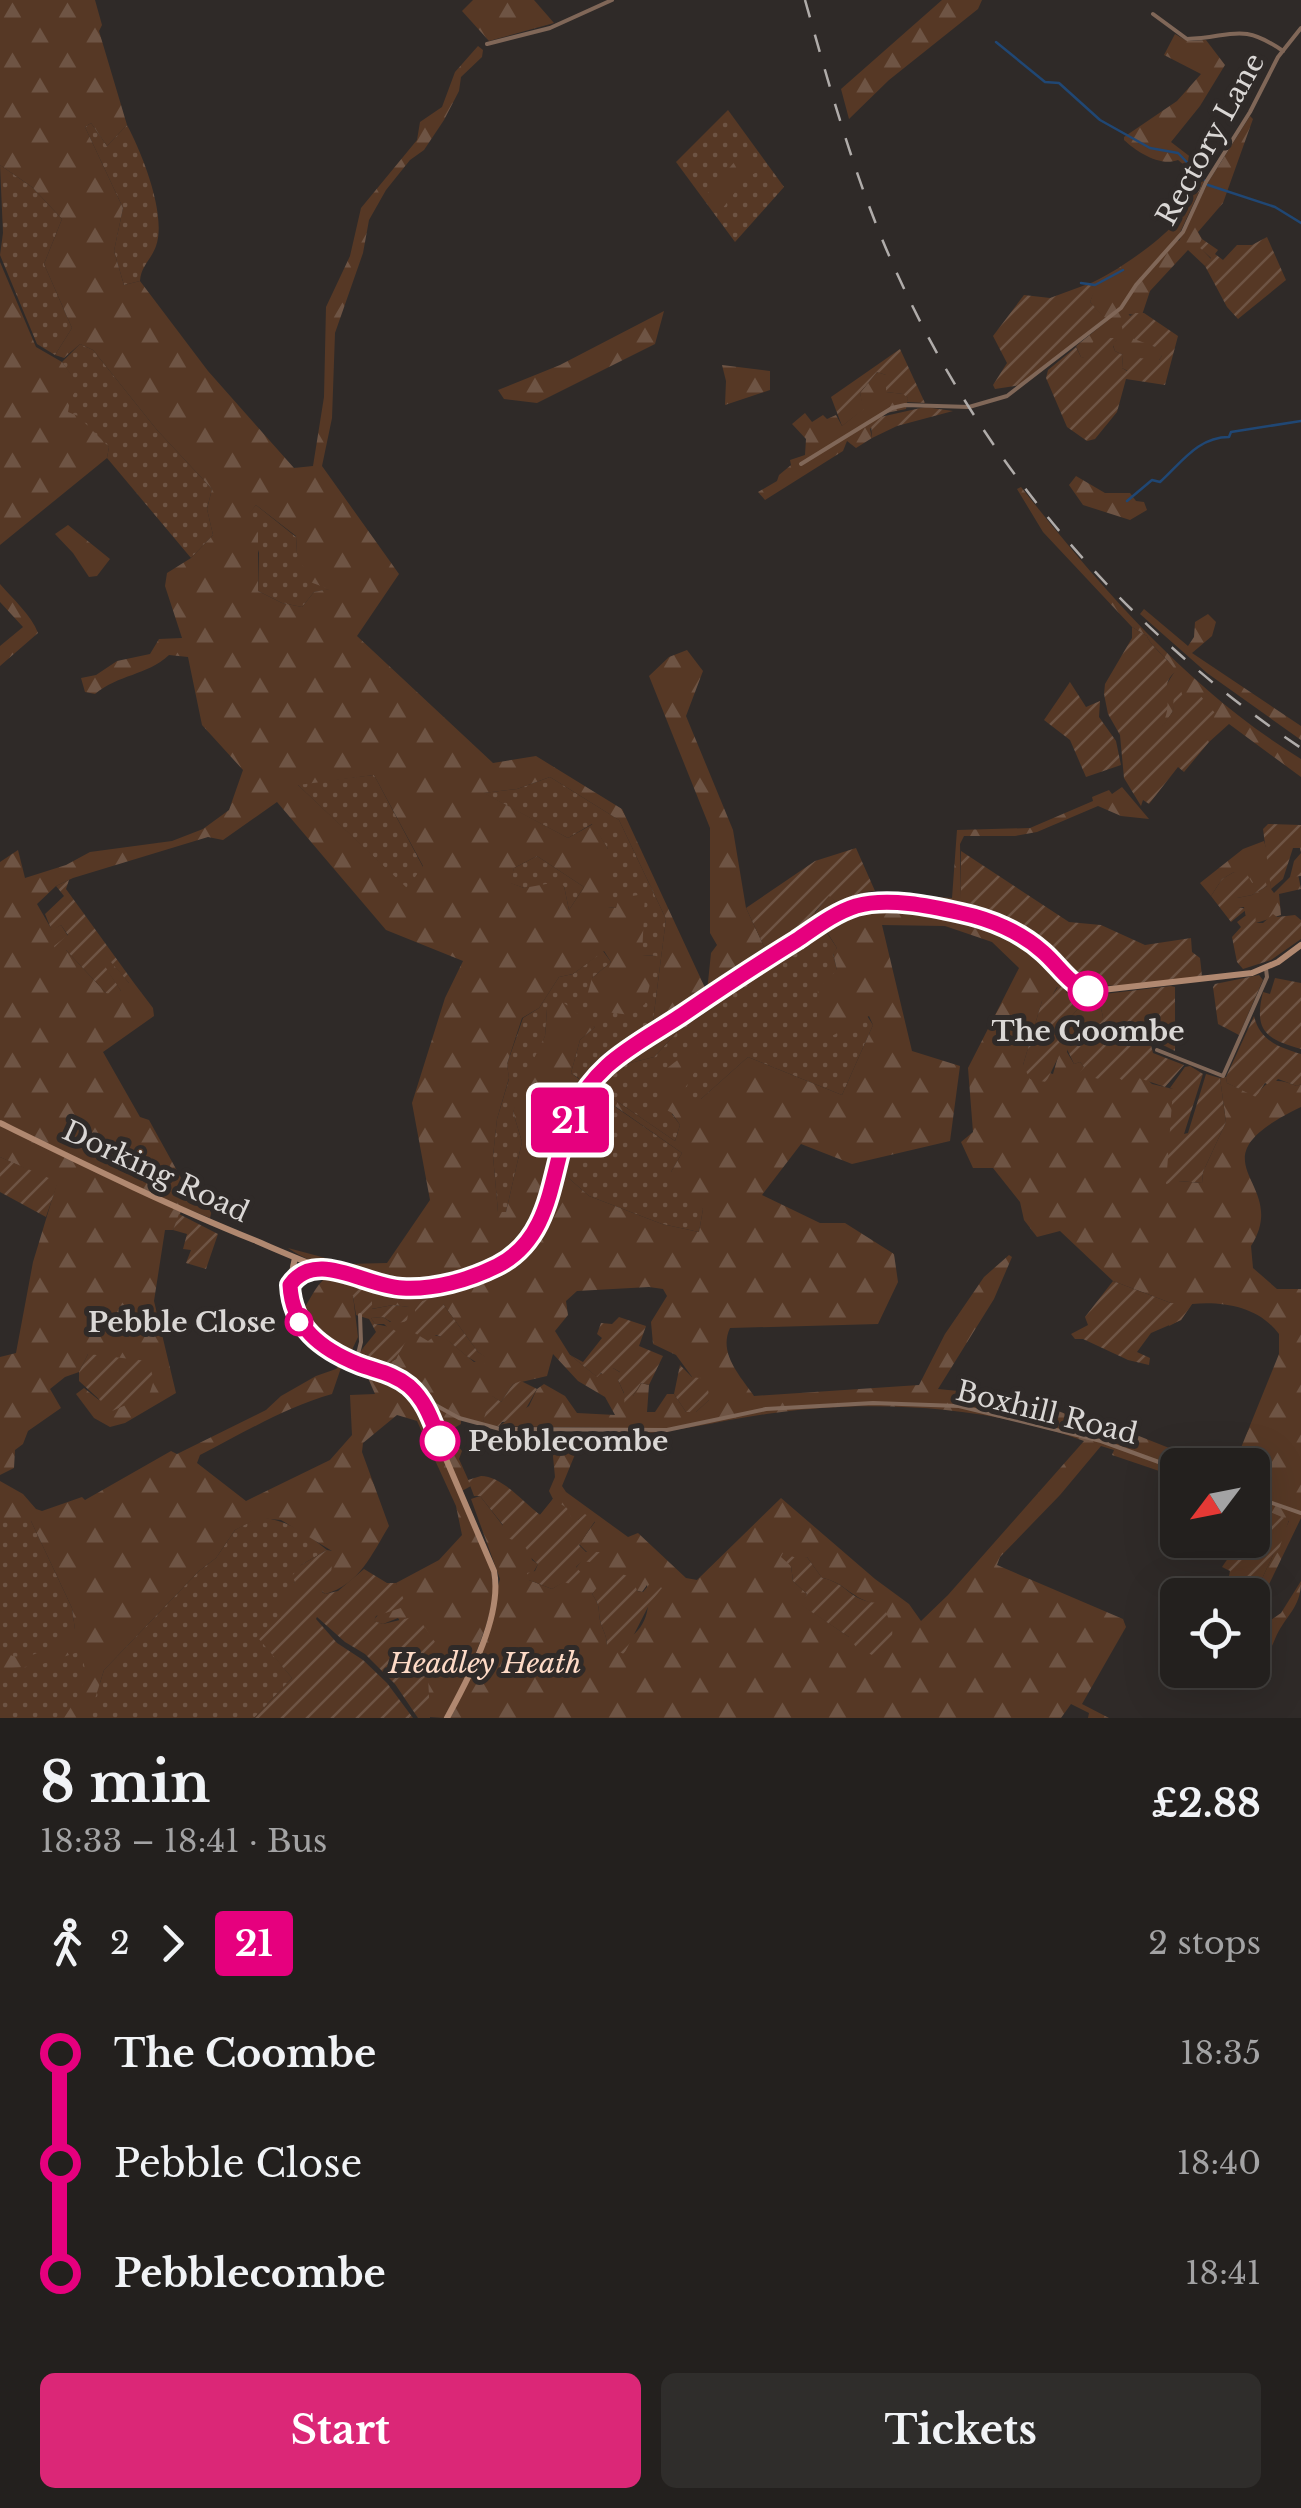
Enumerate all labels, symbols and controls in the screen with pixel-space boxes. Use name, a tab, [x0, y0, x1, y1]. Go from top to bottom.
street label: Rectory Lane	[1149, 47, 1272, 231]
marker: The Coombe	[1069, 972, 1107, 1010]
place label: The Coombe	[991, 1014, 1185, 1049]
line badge: 21	[525, 1088, 615, 1152]
text: 21	[551, 1099, 589, 1142]
street label: Dorking Road	[57, 1113, 255, 1230]
place label: Pebble Close	[88, 1305, 276, 1340]
marker: Pebble Close	[286, 1309, 312, 1335]
street label: Boxhill Road	[953, 1373, 1141, 1452]
marker: Pebblecombe	[421, 1422, 459, 1460]
place label: Pebblecombe	[468, 1424, 668, 1459]
north arrow	[1160, 1448, 1270, 1558]
map controls	[1160, 1448, 1270, 1688]
button: locate	[1160, 1578, 1270, 1688]
park label: Headley Heath	[388, 1646, 581, 1681]
text: 8 min	[40, 1749, 210, 1817]
text: £2.88	[1151, 1780, 1261, 1827]
text: 18:33 – 18:41 · Bus	[40, 1821, 327, 1861]
icon: walk	[40, 1916, 95, 1971]
icon: forward	[145, 1916, 200, 1971]
text: 21	[235, 1922, 273, 1965]
text: 2	[110, 1923, 130, 1963]
text: 2 stops	[1148, 1923, 1261, 1963]
text: The Coombe	[114, 2030, 376, 2077]
text: 18:35	[1180, 2033, 1261, 2073]
text: Pebble Close	[114, 2140, 362, 2187]
text: 18:40	[1177, 2143, 1261, 2183]
text: Pebblecombe	[114, 2250, 386, 2297]
text: 18:41	[1185, 2253, 1261, 2293]
button: Start	[40, 2373, 641, 2488]
button: Tickets	[661, 2373, 1261, 2488]

